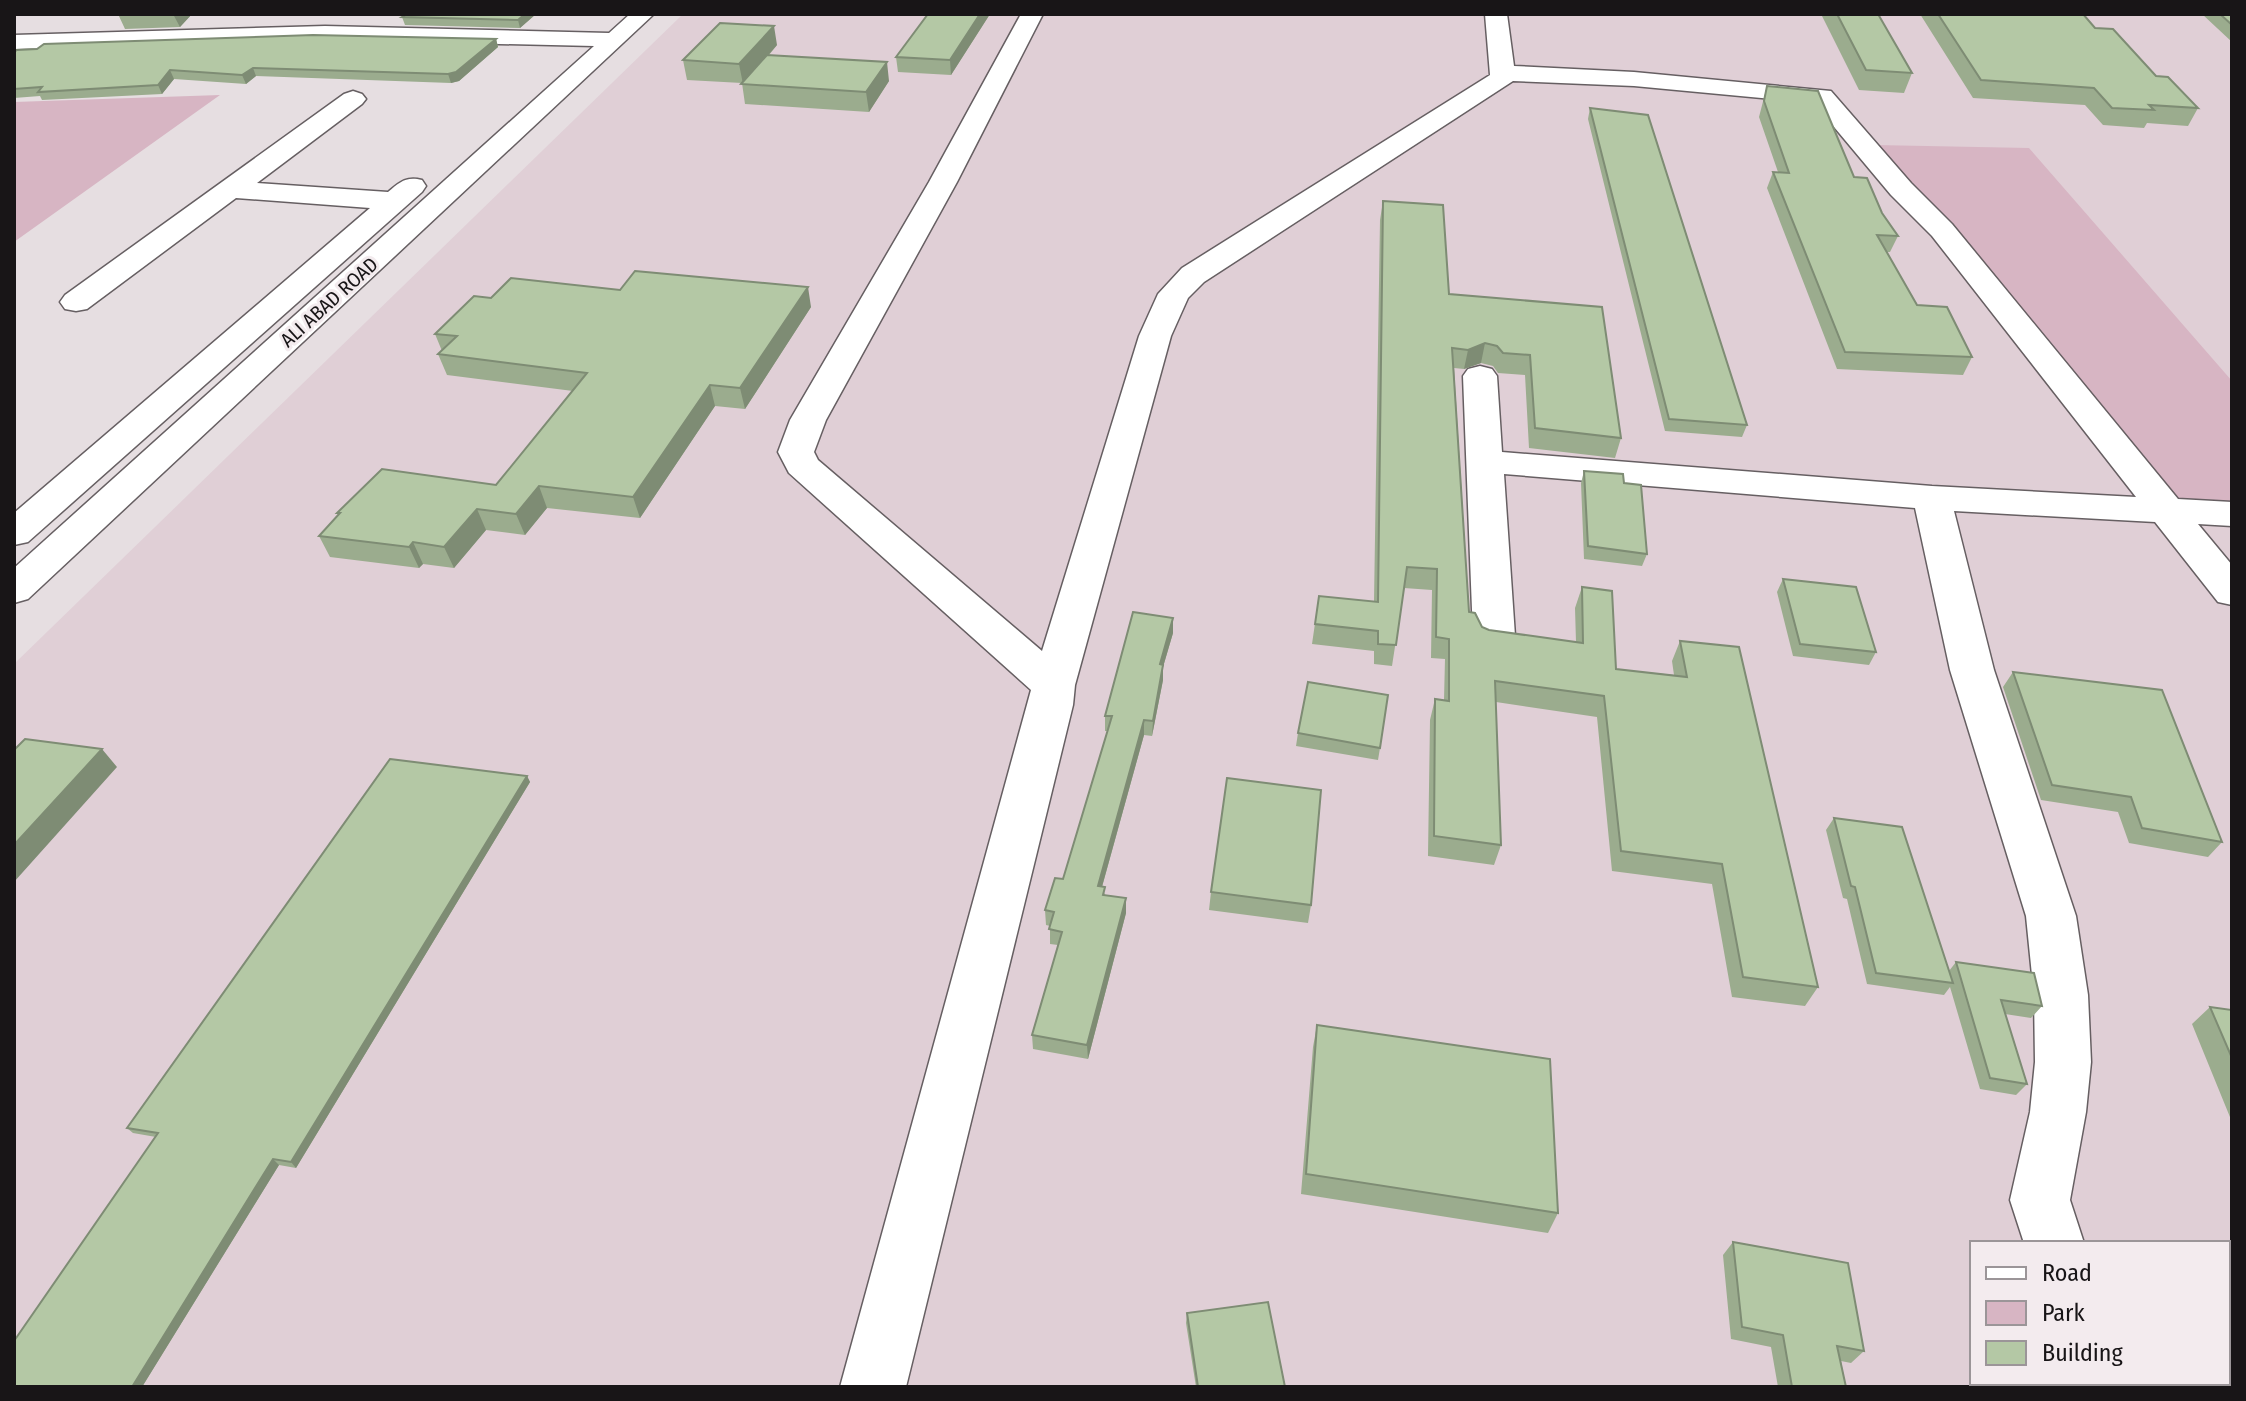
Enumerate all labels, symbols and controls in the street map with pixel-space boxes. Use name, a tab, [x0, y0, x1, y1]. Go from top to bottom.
street label: ALI ABAD ROAD	[275, 252, 383, 352]
legend	[1970, 1241, 2230, 1385]
text: Road	[2042, 1259, 2092, 1287]
text: Park	[2042, 1299, 2085, 1327]
text: Building	[2042, 1339, 2124, 1367]

